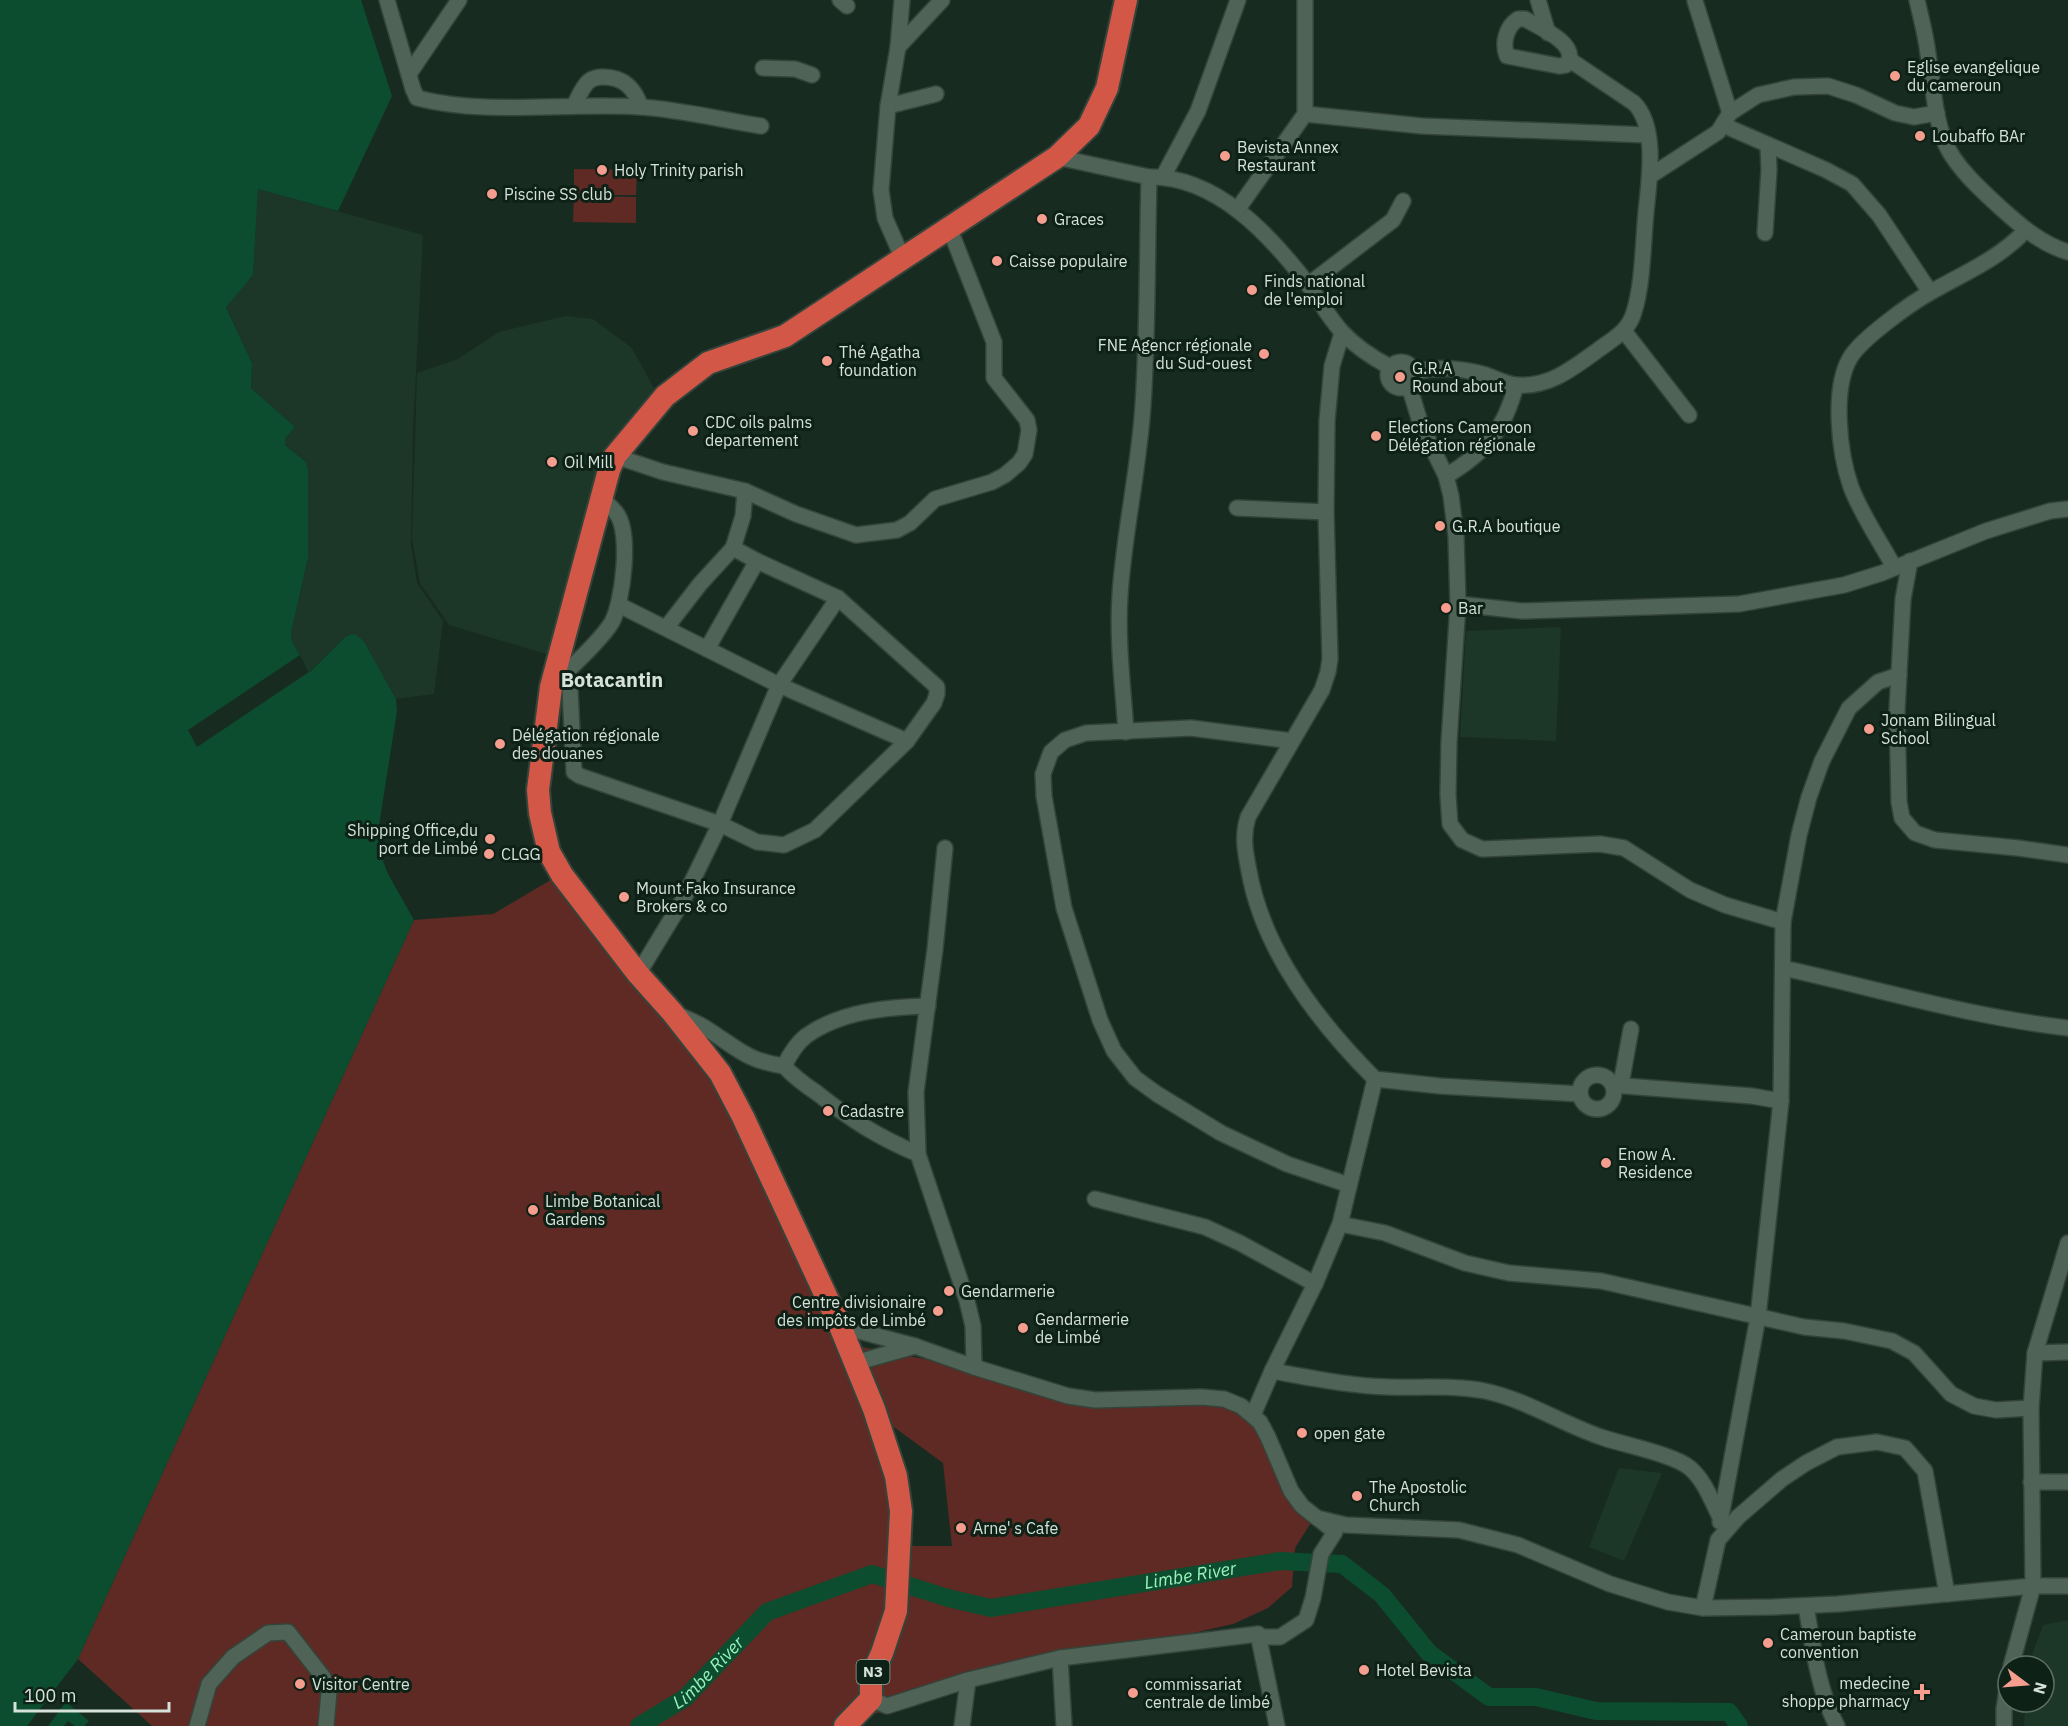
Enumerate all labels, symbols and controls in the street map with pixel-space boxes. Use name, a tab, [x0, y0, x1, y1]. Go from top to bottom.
place label: Eglise evangelique du cameroun	[1907, 57, 2040, 95]
marker: Eglise evangelique du cameroun	[1888, 69, 1902, 83]
place label: Loubaffo BAr	[1932, 126, 2025, 146]
marker: Loubaffo BAr	[1913, 129, 1927, 143]
place label: Bevista Annex Restaurant	[1237, 137, 1339, 175]
marker: Bevista Annex Restaurant	[1218, 149, 1232, 163]
place label: Holy Trinity parish	[614, 160, 744, 180]
marker: Holy Trinity parish	[595, 163, 609, 177]
place label: Piscine SS club	[504, 184, 612, 204]
marker: Piscine SS club	[485, 187, 499, 201]
place label: Graces	[1054, 209, 1104, 229]
marker: Graces	[1035, 212, 1049, 226]
place label: Caisse populaire	[1009, 251, 1128, 271]
marker: Caisse populaire	[990, 254, 1004, 268]
place label: Finds national de l'emploi	[1264, 271, 1365, 309]
marker: Finds national de l'emploi	[1245, 283, 1259, 297]
place label: FNE Agencr régionale du Sud-ouest	[1098, 335, 1252, 373]
place label: Thé Agatha foundation	[839, 342, 921, 380]
marker: FNE Agencr régionale du Sud-ouest	[1257, 347, 1271, 361]
marker: Thé Agatha foundation	[820, 354, 834, 368]
place label: G.R.A Round about	[1412, 358, 1504, 396]
marker: G.R.A Round about	[1393, 370, 1407, 384]
place label: CDC oils palms departement	[705, 412, 812, 450]
place label: Elections Cameroon Délégation régionale	[1388, 417, 1536, 455]
marker: CDC oils palms departement	[686, 424, 700, 438]
marker: Elections Cameroon Délégation régionale	[1369, 429, 1383, 443]
place label: Oil Mill	[564, 452, 613, 472]
marker: Oil Mill	[545, 455, 559, 469]
place label: G.R.A boutique	[1452, 516, 1561, 536]
marker: G.R.A boutique	[1433, 519, 1447, 533]
place label: Bar	[1458, 598, 1483, 618]
marker: Bar	[1439, 601, 1453, 615]
district label: Botacantin	[561, 666, 663, 693]
place label: Jonam Bilingual School	[1881, 710, 1996, 748]
marker: Jonam Bilingual School	[1862, 722, 1876, 736]
place label: Délégation régionale des douanes	[512, 725, 660, 763]
marker: Délégation régionale des douanes	[493, 737, 507, 751]
place label: Shipping Office,du port de Limbé	[347, 820, 478, 858]
marker: Shipping Office,du port de Limbé	[483, 832, 497, 846]
place label: CLGG	[501, 844, 541, 864]
marker: CLGG	[482, 847, 496, 861]
place label: Mount Fako Insurance Brokers & co	[636, 878, 796, 916]
marker: Mount Fako Insurance Brokers & co	[617, 890, 631, 904]
place label: Cadastre	[840, 1101, 904, 1121]
marker: Cadastre	[821, 1104, 835, 1118]
place label: Enow A. Residence	[1618, 1144, 1693, 1182]
marker: Enow A. Residence	[1599, 1156, 1613, 1170]
place label: Limbe Botanical Gardens	[545, 1191, 660, 1229]
marker: Limbe Botanical Gardens	[526, 1203, 540, 1217]
place label: Gendarmerie	[961, 1281, 1055, 1301]
marker: Gendarmerie	[942, 1284, 956, 1298]
place label: Centre divisionaire des impôts de Limbé	[777, 1292, 926, 1330]
marker: Centre divisionaire des impôts de Limbé	[931, 1304, 945, 1318]
place label: Gendarmerie de Limbé	[1035, 1309, 1129, 1347]
marker: Gendarmerie de Limbé	[1016, 1321, 1030, 1335]
place label: open gate	[1314, 1423, 1385, 1443]
marker: open gate	[1295, 1426, 1309, 1440]
place label: The Apostolic Church	[1369, 1477, 1467, 1515]
marker: The Apostolic Church	[1350, 1489, 1364, 1503]
place label: Arne' s Cafe	[973, 1518, 1058, 1538]
marker: Arne' s Cafe	[954, 1521, 968, 1535]
water label: Limbe River	[1142, 1556, 1238, 1594]
place label: Cameroun baptiste convention	[1780, 1624, 1917, 1662]
water label: Limbe River	[668, 1631, 749, 1714]
marker: Cameroun baptiste convention	[1761, 1636, 1775, 1650]
north arrow	[1996, 1654, 2056, 1714]
road number: N3	[856, 1660, 890, 1684]
place label: Hotel Bevista	[1376, 1660, 1472, 1680]
marker: Hotel Bevista	[1357, 1663, 1371, 1677]
place label: medecine shoppe pharmacy	[1782, 1673, 1910, 1711]
place label: Visitor Centre	[312, 1674, 410, 1694]
place label: commissariat centrale de limbé	[1145, 1674, 1270, 1712]
scale bar	[15, 1675, 170, 1713]
marker: Visitor Centre	[293, 1677, 307, 1691]
text: N	[2029, 1680, 2052, 1696]
text: 100 m	[24, 1684, 76, 1707]
marker: medecine shoppe pharmacy	[1915, 1685, 1929, 1699]
marker: commissariat centrale de limbé	[1126, 1686, 1140, 1700]

